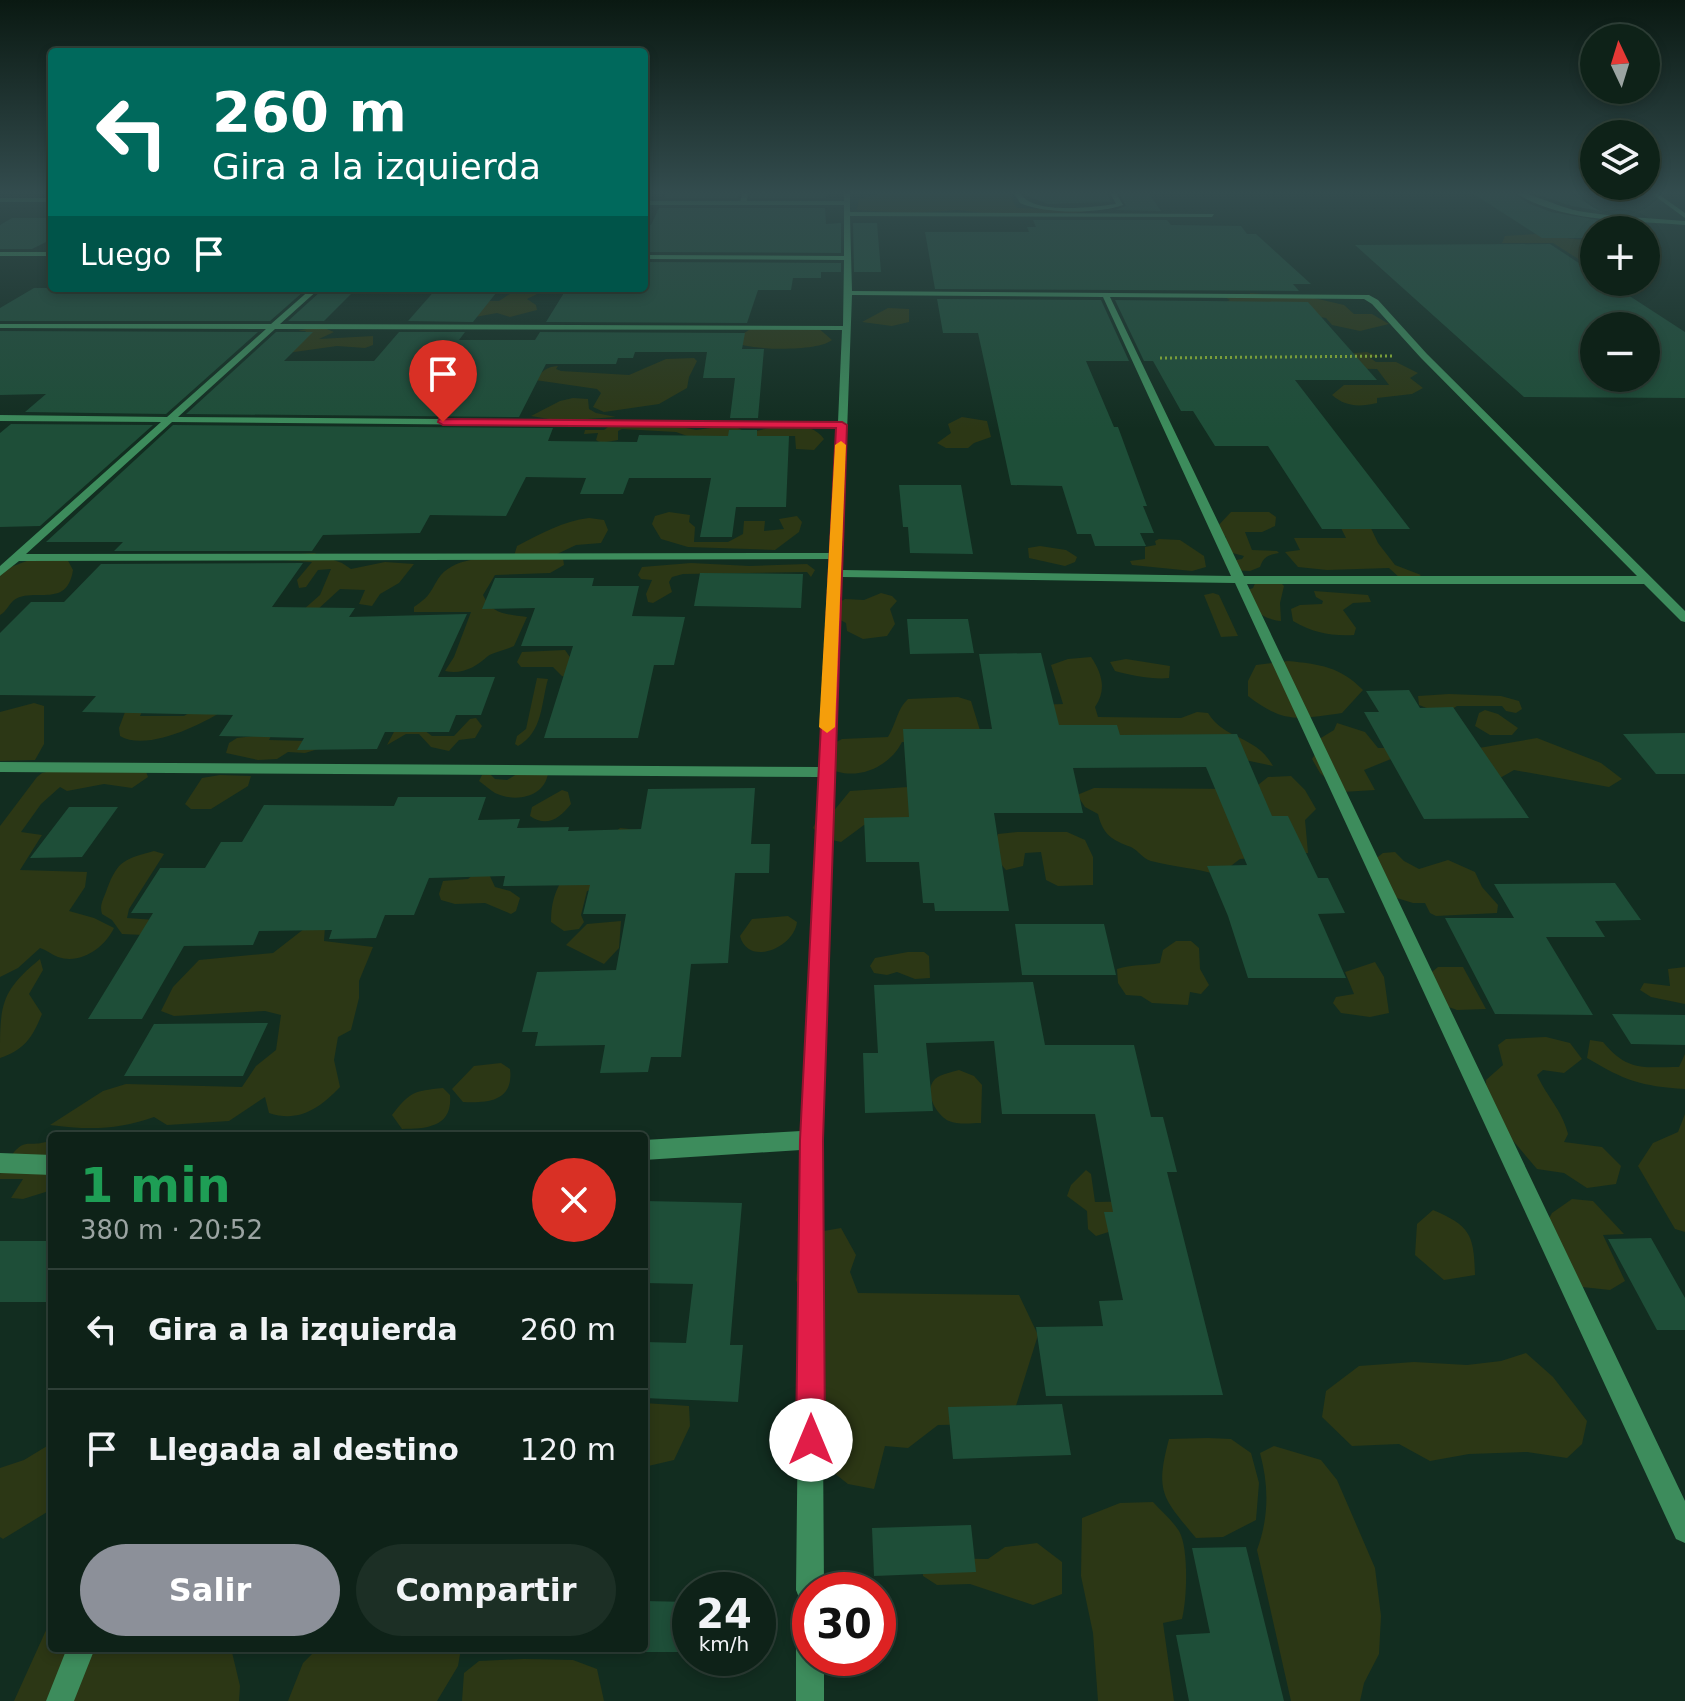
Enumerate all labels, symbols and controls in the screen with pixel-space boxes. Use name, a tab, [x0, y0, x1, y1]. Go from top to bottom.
north arrow	[1580, 24, 1660, 104]
map controls	[1580, 24, 1660, 392]
text: 260 m	[212, 79, 407, 144]
icon: left	[80, 80, 184, 184]
button: layers	[1580, 120, 1660, 200]
text: Gira a la izquierda	[212, 146, 541, 187]
button: +	[1580, 216, 1660, 296]
icon: arrive	[187, 232, 231, 276]
text: Luego	[80, 237, 171, 272]
button: −	[1580, 312, 1660, 392]
pin	[409, 340, 477, 422]
icon: arrive	[421, 352, 465, 396]
text: 1 min	[80, 1157, 231, 1213]
button: close	[532, 1158, 616, 1242]
text: 380 m · 20:52	[80, 1215, 263, 1245]
icon: left	[80, 1307, 124, 1351]
text: Gira a la izquierda	[148, 1312, 458, 1347]
text: 260 m	[520, 1312, 616, 1347]
position arrow	[769, 1398, 853, 1482]
icon: arrive	[80, 1427, 124, 1471]
text: Llegada al destino	[148, 1432, 459, 1467]
text: 120 m	[520, 1432, 616, 1467]
button: Salir	[80, 1544, 340, 1636]
button: Compartir	[356, 1544, 616, 1636]
speed limit sign: 30	[792, 1572, 896, 1676]
text: 24	[696, 1591, 752, 1637]
text: km/h	[699, 1632, 749, 1656]

